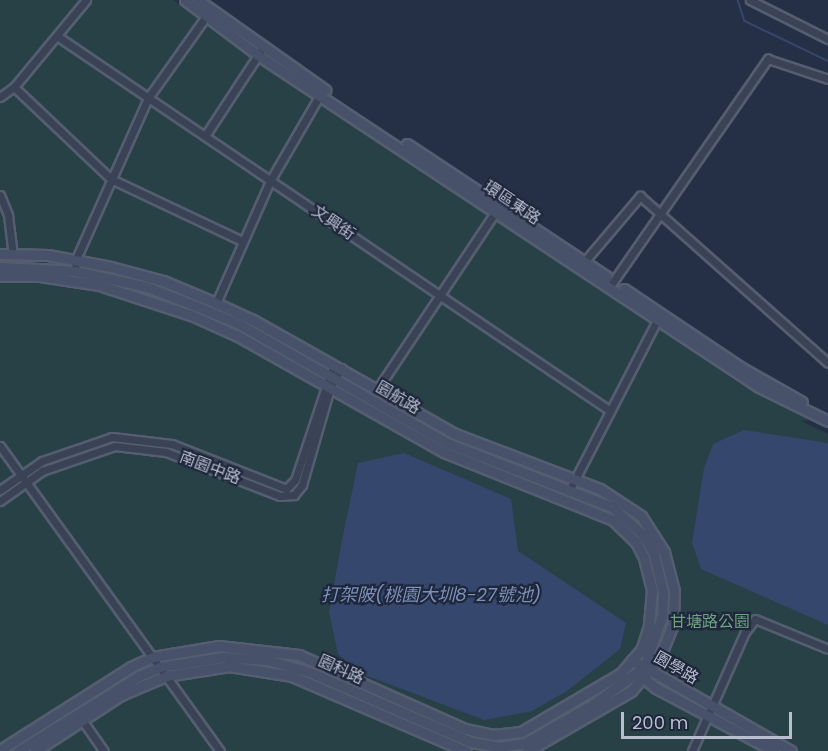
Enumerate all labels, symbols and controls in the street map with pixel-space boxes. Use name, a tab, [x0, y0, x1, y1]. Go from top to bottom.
street label: 環區東路	[480, 177, 544, 229]
street label: 文興街	[308, 202, 358, 244]
street label: 園航路	[372, 378, 424, 418]
street label: 南園中路	[177, 448, 243, 488]
water label: 打架陂(桃園大圳8-27號池)	[321, 584, 541, 606]
park label: 甘塘路公園	[670, 612, 750, 632]
street label: 園學路	[650, 648, 702, 688]
street label: 園科路	[315, 651, 367, 689]
scale bar	[624, 700, 795, 738]
text: 200 m	[632, 710, 688, 735]

